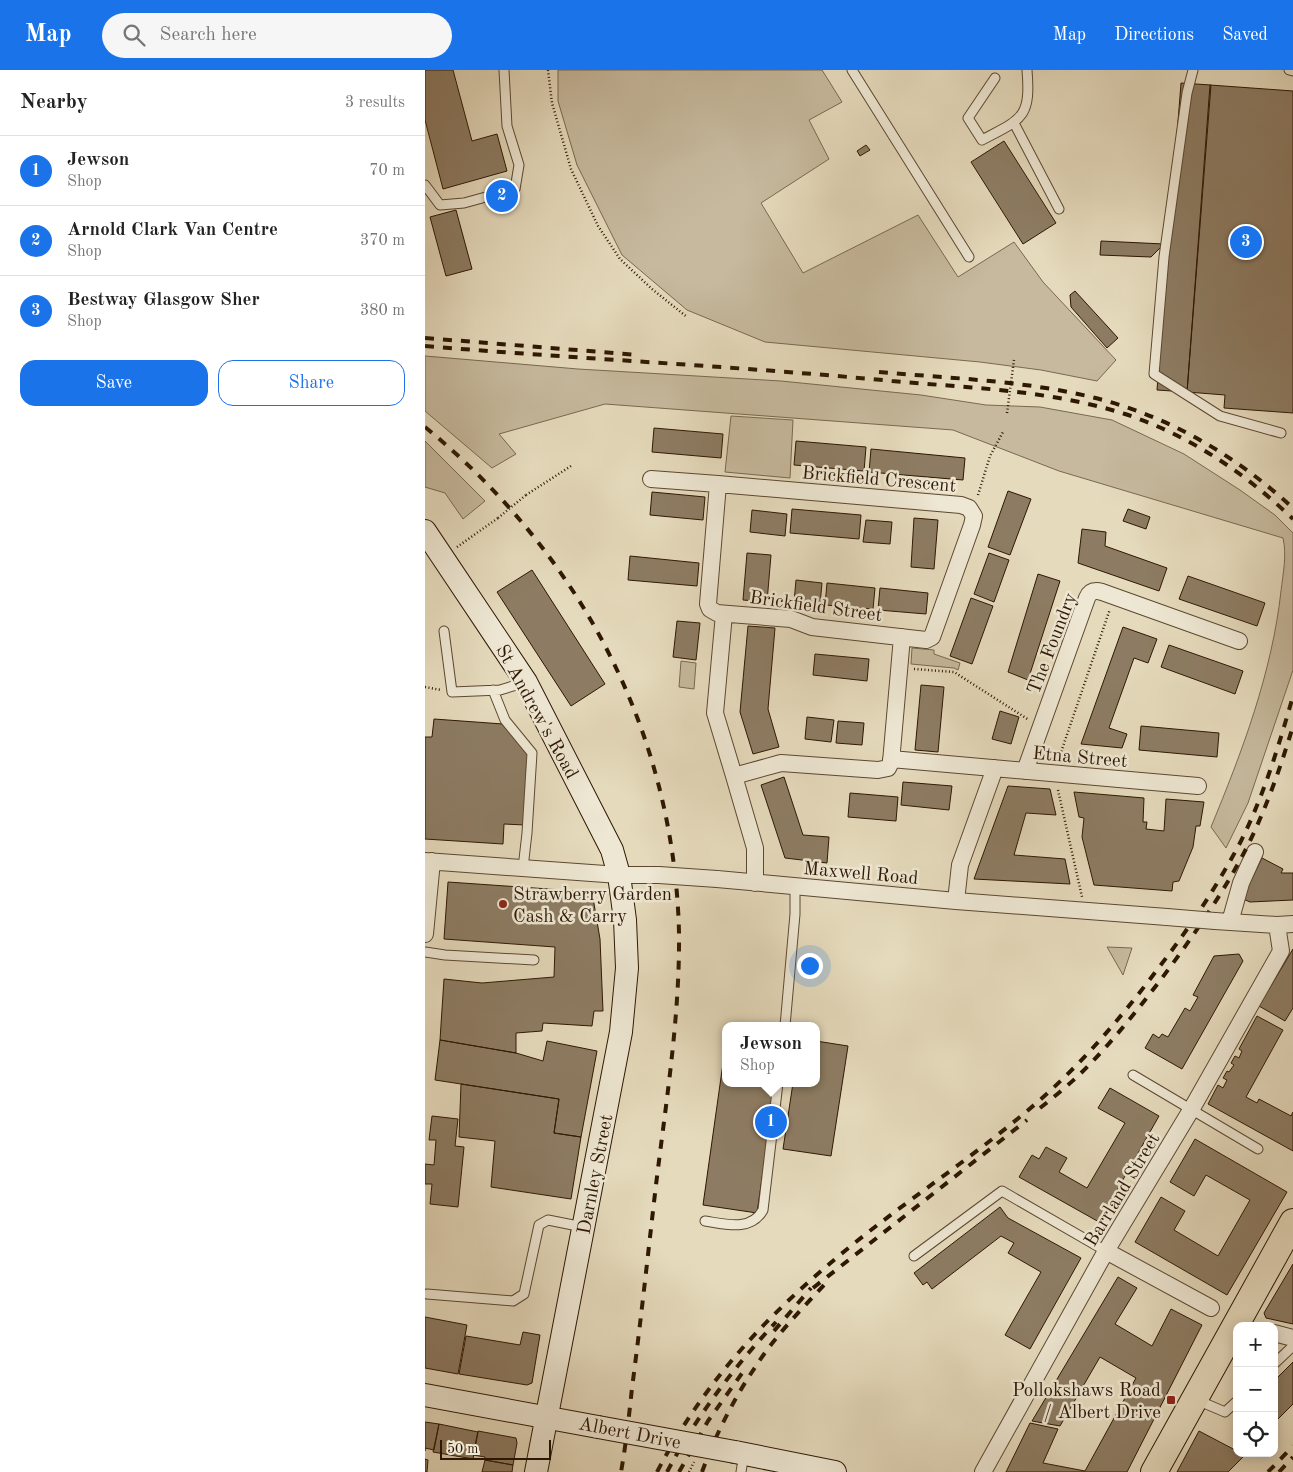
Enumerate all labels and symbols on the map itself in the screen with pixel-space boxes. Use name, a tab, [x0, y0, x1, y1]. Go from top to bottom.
pin: 2	[486, 177, 518, 215]
pin: 3	[1230, 223, 1262, 261]
street label: Brickfield Crescent	[801, 464, 957, 497]
street label: Brickfield Street	[748, 589, 883, 626]
street label: The Foundry	[1025, 591, 1081, 697]
street label: St Andrew's Road	[491, 642, 581, 783]
street label: Etna Street	[1032, 745, 1128, 772]
street label: Maxwell Road	[802, 860, 919, 889]
place label: Strawberry Garden Cash & Carry	[513, 886, 672, 927]
marker: Strawberry Garden Cash & Carry	[497, 898, 509, 910]
your location	[797, 953, 823, 979]
pin: 1	[755, 1103, 787, 1141]
street label: Darnley Street	[576, 1113, 617, 1236]
street label: Barrland Street	[1082, 1130, 1164, 1250]
place label: Pollokshaws Road / Albert Drive	[1012, 1382, 1161, 1423]
marker: Pollokshaws Road / Albert Drive	[1165, 1394, 1177, 1406]
street label: Albert Drive	[577, 1415, 682, 1454]
scale bar	[440, 1437, 551, 1460]

